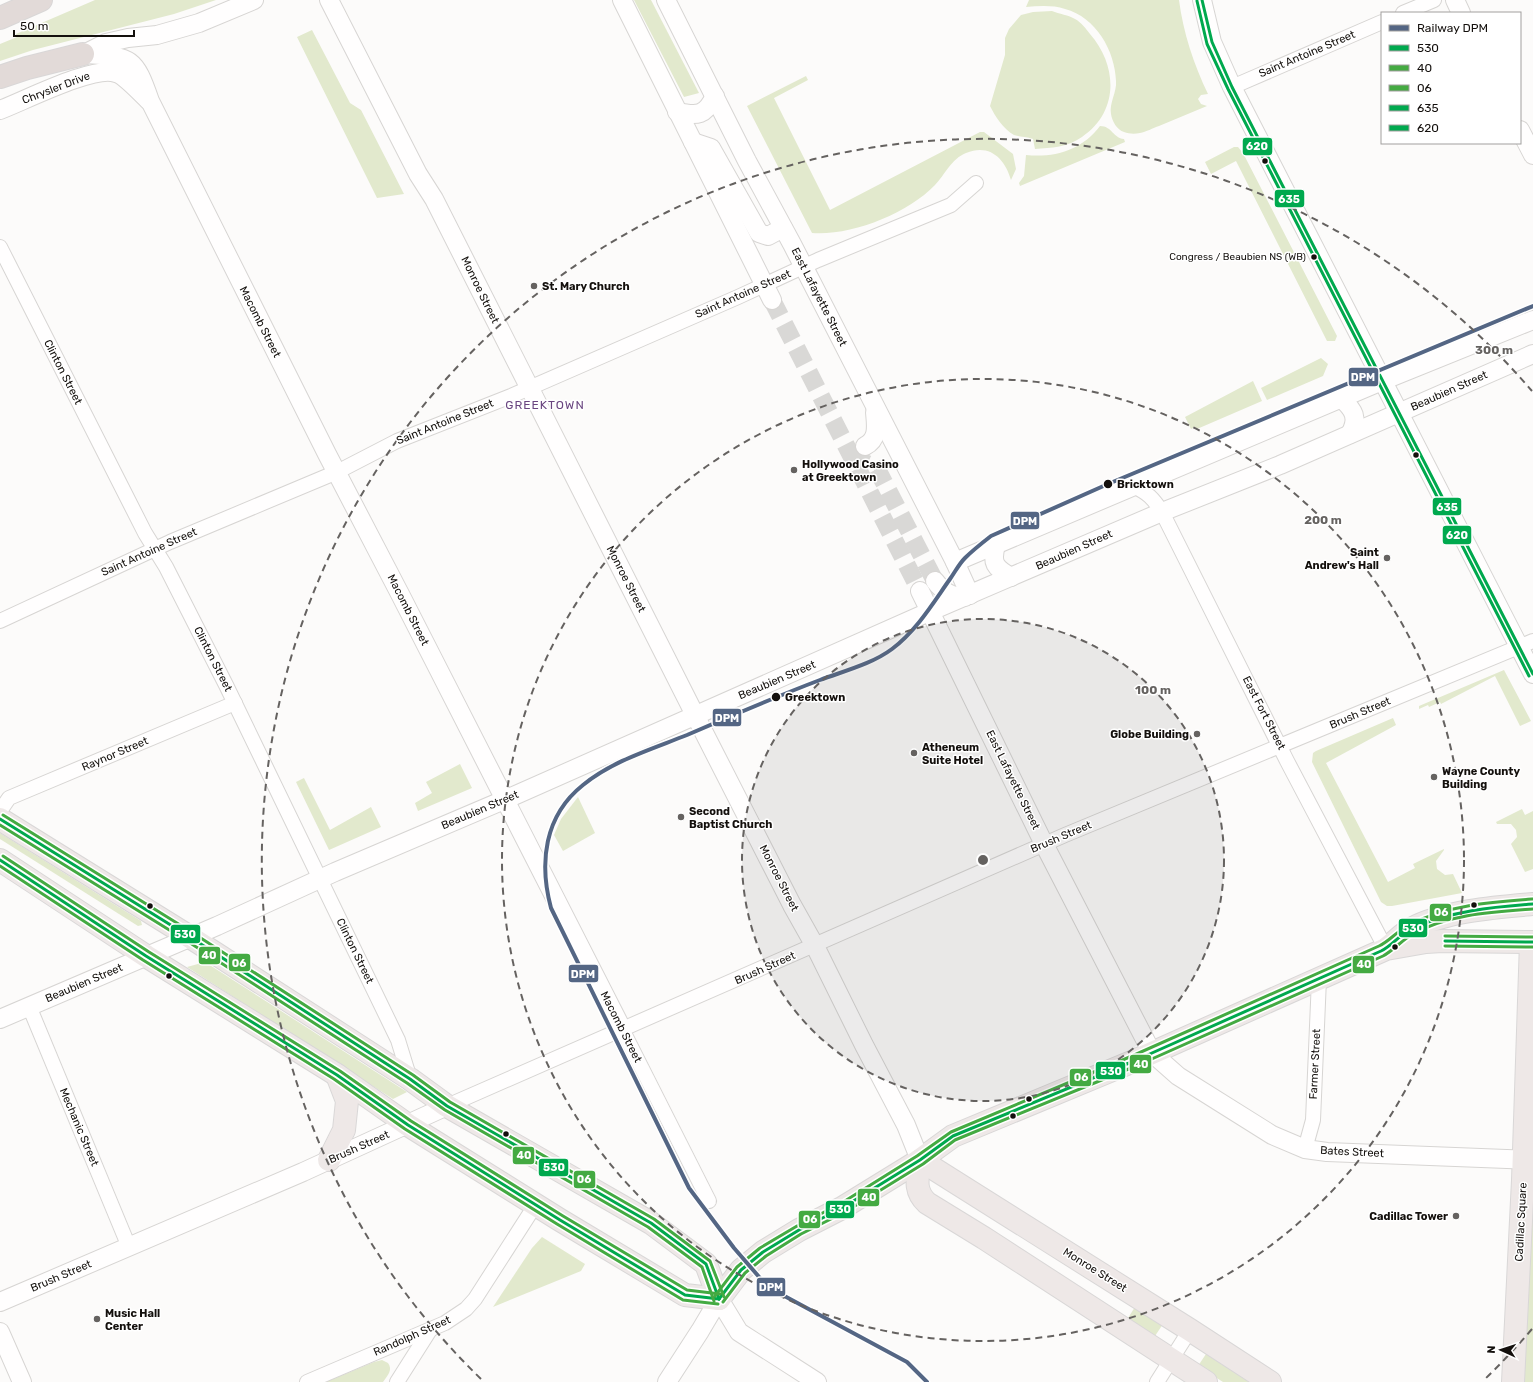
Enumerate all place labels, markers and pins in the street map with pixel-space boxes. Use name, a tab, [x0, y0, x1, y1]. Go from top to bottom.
unlabelled marker	[1260, 156, 1270, 166]
place label: Congress / Beaubien NS (WB)	[1169, 251, 1306, 263]
marker: Congress / Beaubien NS (WB)	[1309, 252, 1319, 262]
place label: St. Mary Church	[542, 280, 630, 293]
marker: St. Mary Church	[529, 281, 539, 291]
unlabelled marker	[1411, 450, 1421, 460]
place label: Hollywood Casino at Greektown	[802, 458, 899, 484]
marker: Hollywood Casino at Greektown	[789, 465, 799, 475]
marker: Bricktown	[1102, 478, 1114, 490]
place label: Bricktown	[1117, 478, 1174, 491]
place label: Saint Andrew's Hall	[1305, 546, 1379, 572]
marker: Saint Andrew's Hall	[1382, 553, 1392, 563]
marker: Greektown	[770, 691, 782, 703]
place label: Greektown	[785, 691, 845, 704]
place label: Globe Building	[1110, 728, 1189, 741]
marker: Globe Building	[1192, 729, 1202, 739]
place label: Atheneum Suite Hotel	[922, 741, 983, 767]
marker: Atheneum Suite Hotel	[909, 748, 919, 758]
place label: Wayne County Building	[1442, 765, 1520, 791]
marker: Wayne County Building	[1429, 772, 1439, 782]
place label: Second Baptist Church	[689, 805, 772, 831]
marker: Second Baptist Church	[676, 812, 686, 822]
centre of rings	[976, 853, 990, 867]
unlabelled marker	[1469, 900, 1479, 910]
unlabelled marker	[145, 901, 155, 911]
unlabelled marker	[1390, 942, 1400, 952]
unlabelled marker	[164, 971, 174, 981]
unlabelled marker	[1024, 1094, 1034, 1104]
unlabelled marker	[1008, 1111, 1018, 1121]
unlabelled marker	[501, 1129, 511, 1139]
place label: Cadillac Tower	[1369, 1210, 1448, 1223]
marker: Cadillac Tower	[1451, 1211, 1461, 1221]
place label: Music Hall Center	[105, 1307, 160, 1333]
marker: Music Hall Center	[92, 1314, 102, 1324]

